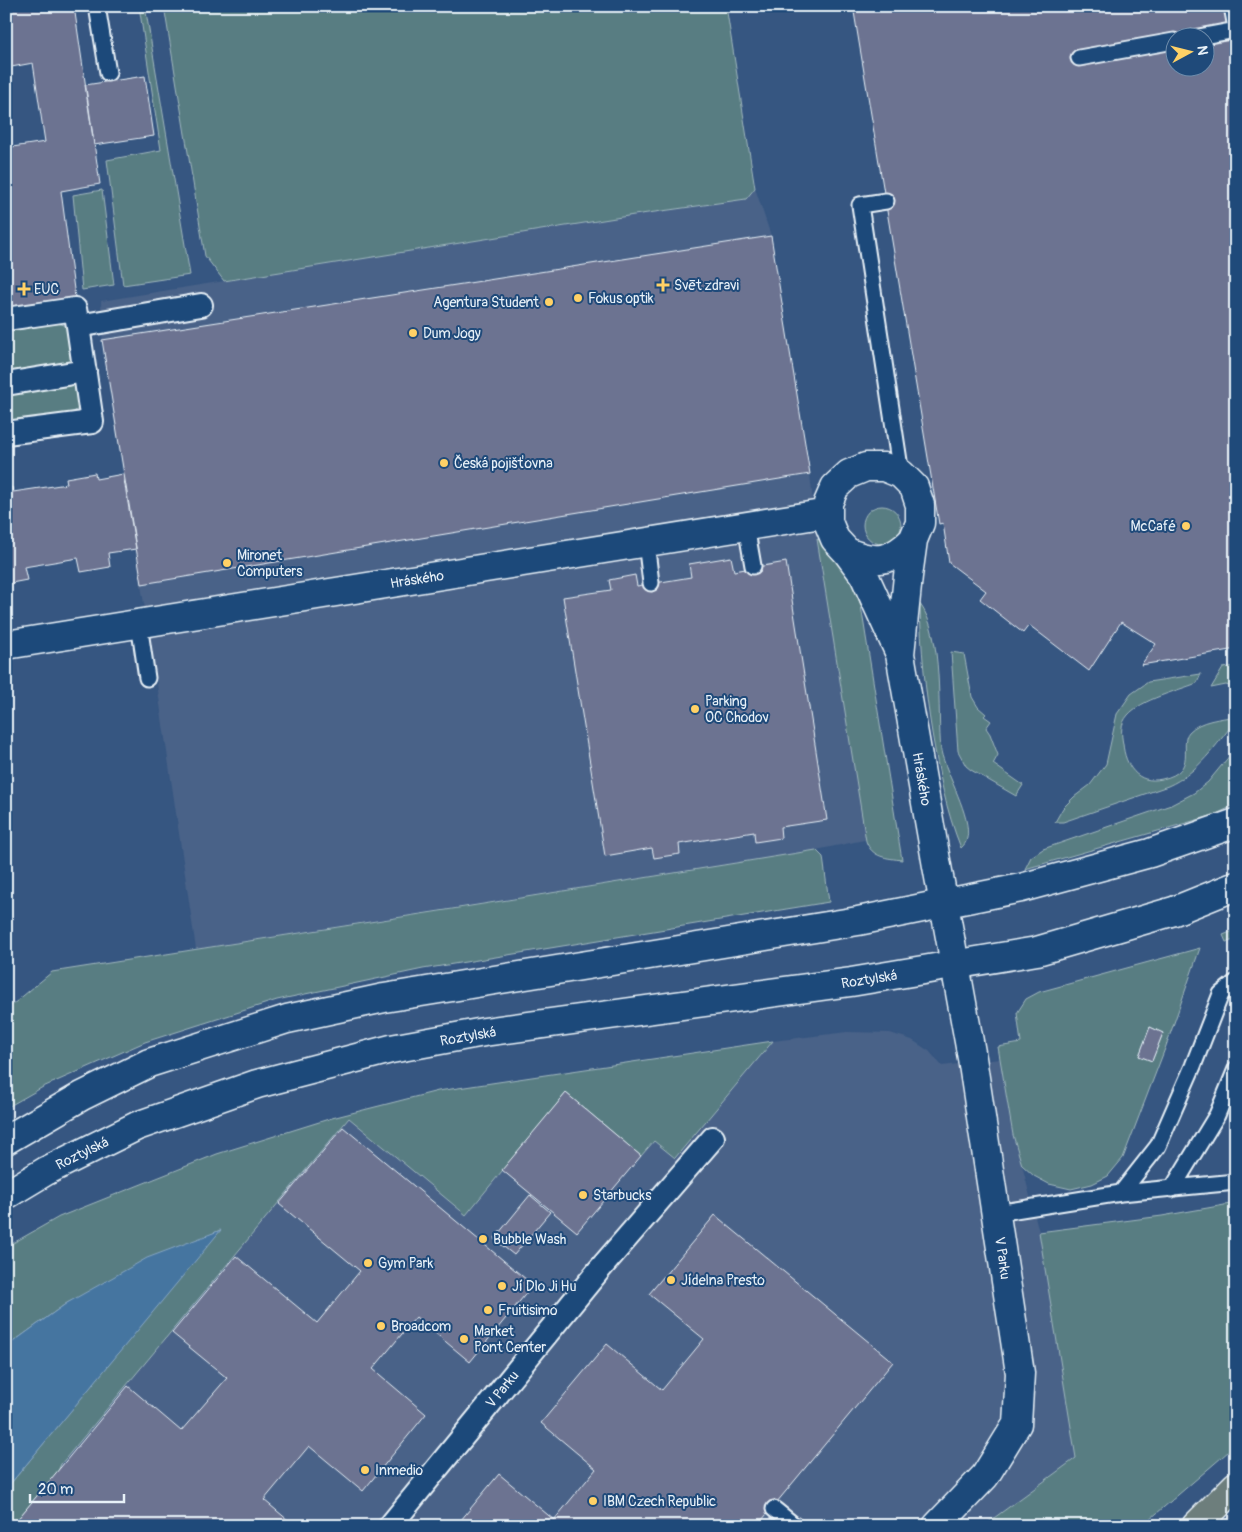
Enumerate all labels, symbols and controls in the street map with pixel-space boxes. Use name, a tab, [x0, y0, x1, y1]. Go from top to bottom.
north arrow	[1164, 28, 1214, 78]
text: N	[1193, 45, 1211, 56]
place label: Svēt zdravi	[674, 277, 740, 294]
marker: Svēt zdravi	[656, 278, 670, 292]
place label: EUC	[34, 281, 60, 298]
marker: EUC	[18, 283, 30, 295]
place label: Fokus optik	[588, 290, 654, 307]
marker: Fokus optik	[572, 292, 584, 304]
place label: Agentura Student	[433, 294, 539, 311]
marker: Agentura Student	[543, 296, 555, 308]
place label: Dum Jogy	[423, 325, 481, 342]
marker: Dum Jogy	[407, 327, 419, 339]
place label: Česká pojišťovna	[454, 454, 553, 472]
marker: Česká pojišťovna	[438, 457, 450, 469]
place label: McCafé	[1131, 518, 1176, 535]
marker: McCafé	[1180, 520, 1192, 532]
place label: Mironet Computers	[237, 547, 303, 580]
marker: Mironet Computers	[221, 557, 233, 569]
street label: Hráského	[389, 567, 446, 592]
place label: Parking OC Chodov	[705, 693, 769, 726]
marker: Parking OC Chodov	[689, 703, 701, 715]
street label: Hráského	[908, 751, 935, 808]
street label: Roztylská	[840, 967, 898, 992]
street label: Roztylská	[439, 1023, 497, 1050]
street label: Roztylská	[53, 1133, 111, 1173]
place label: Starbucks	[593, 1187, 652, 1204]
marker: Starbucks	[577, 1189, 589, 1201]
place label: Bubble Wash	[493, 1231, 566, 1248]
marker: Bubble Wash	[477, 1233, 489, 1245]
street label: V Parku	[991, 1236, 1014, 1281]
place label: Gym Park	[378, 1255, 433, 1272]
marker: Gym Park	[362, 1257, 374, 1269]
place label: Jídelna Presto	[681, 1272, 765, 1289]
marker: Jídelna Presto	[665, 1274, 677, 1286]
place label: Jí Dlo Ji Hu	[512, 1278, 576, 1295]
marker: Jí Dlo Ji Hu	[496, 1280, 508, 1292]
place label: Fruitisimo	[498, 1302, 558, 1319]
marker: Fruitisimo	[482, 1304, 494, 1316]
place label: Broadcom	[391, 1318, 451, 1335]
marker: Broadcom	[375, 1320, 387, 1332]
place label: Market Pont Center	[474, 1323, 546, 1356]
marker: Market Pont Center	[458, 1333, 470, 1345]
street label: V Parku	[482, 1367, 523, 1411]
place label: Inmedio	[375, 1462, 424, 1479]
marker: Inmedio	[359, 1464, 371, 1476]
scale bar	[30, 1472, 124, 1504]
text: 20 m	[38, 1480, 73, 1499]
place label: IBM Czech Republic	[603, 1493, 716, 1510]
marker: IBM Czech Republic	[587, 1495, 599, 1507]

